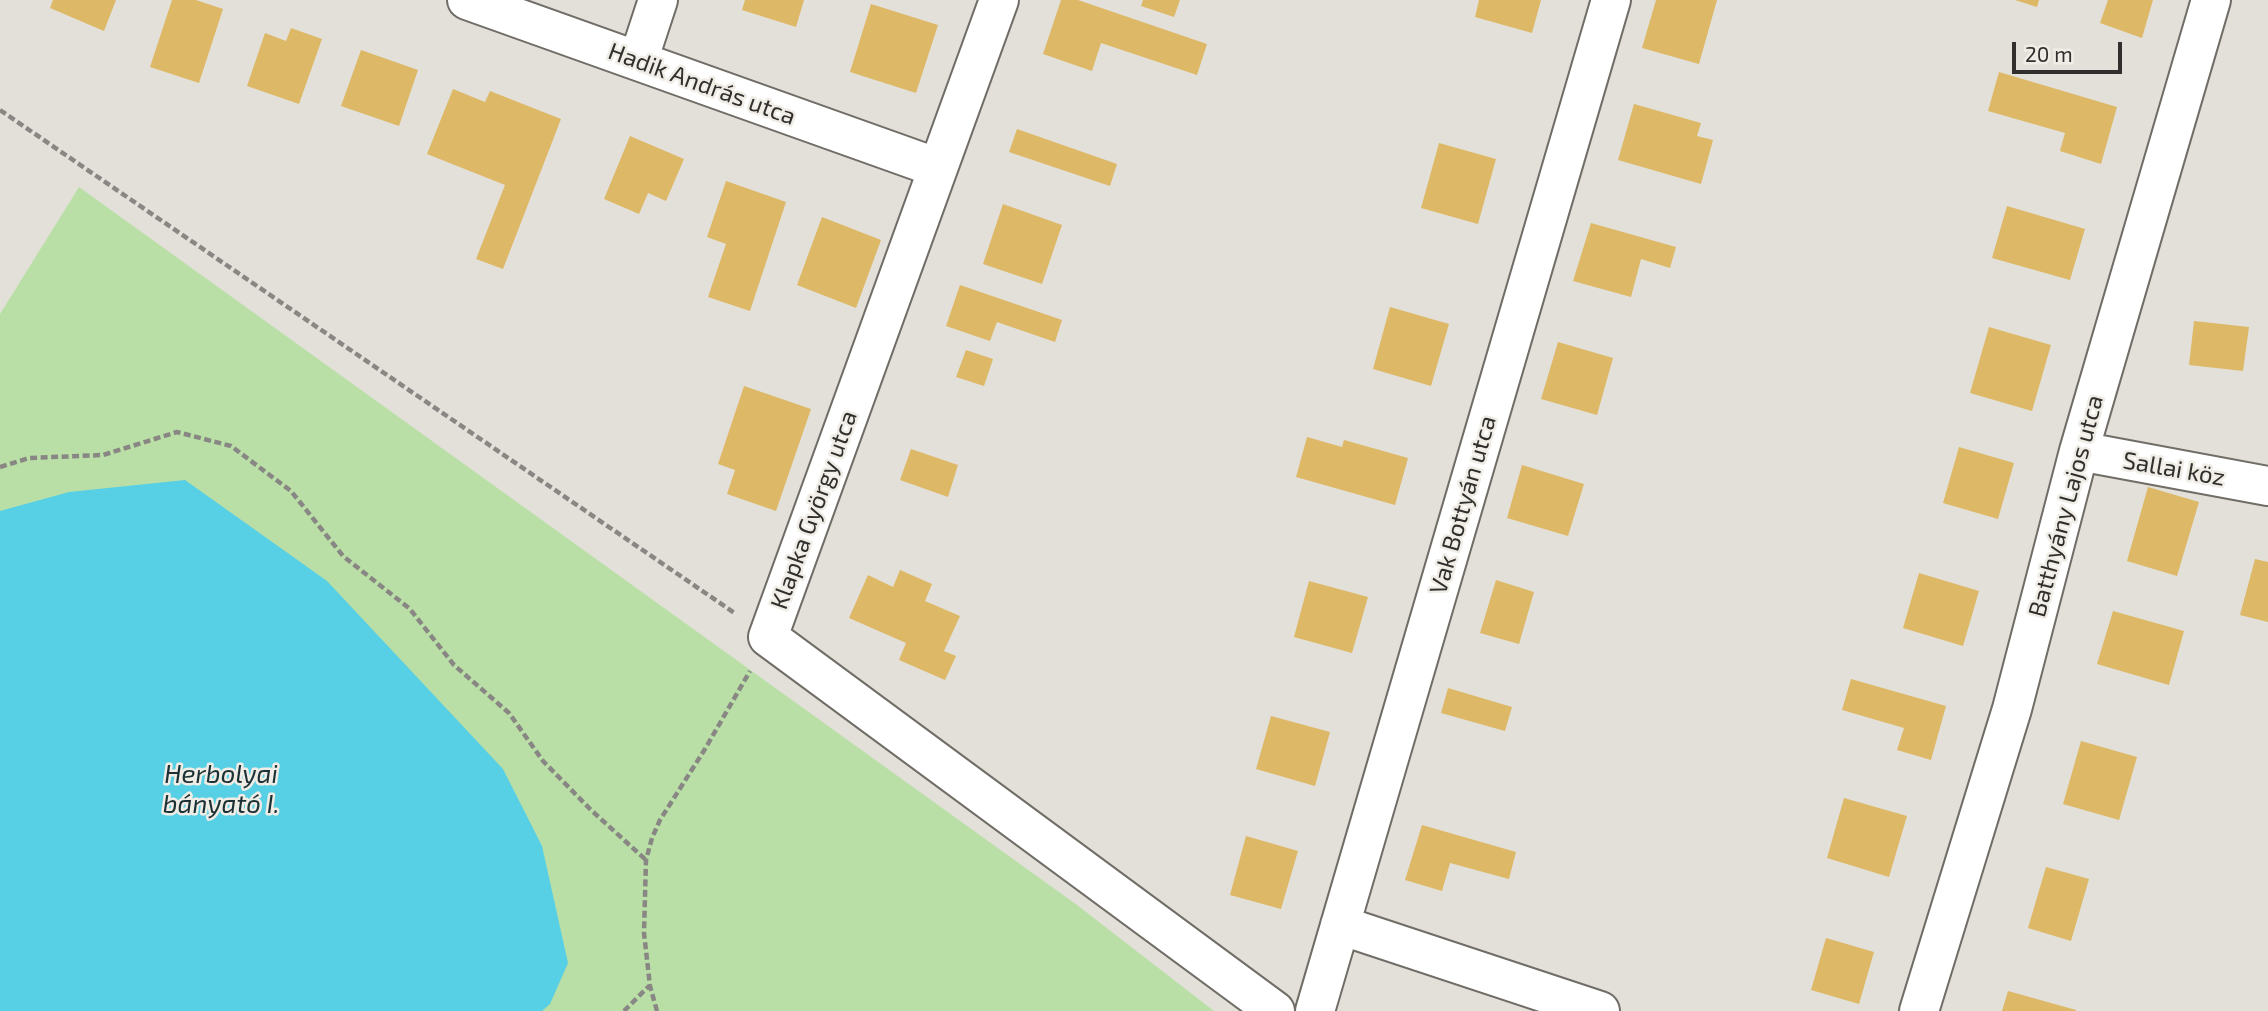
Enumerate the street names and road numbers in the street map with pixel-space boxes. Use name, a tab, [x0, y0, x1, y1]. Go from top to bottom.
street label: Hadik András utca	[604, 37, 800, 131]
street label: Batthyány Lajos utca	[2023, 392, 2109, 620]
street label: Klapka György utca	[765, 407, 863, 613]
street label: Vak Bottyán utca	[1424, 412, 1502, 598]
street label: Sallai köz	[2121, 446, 2227, 492]

